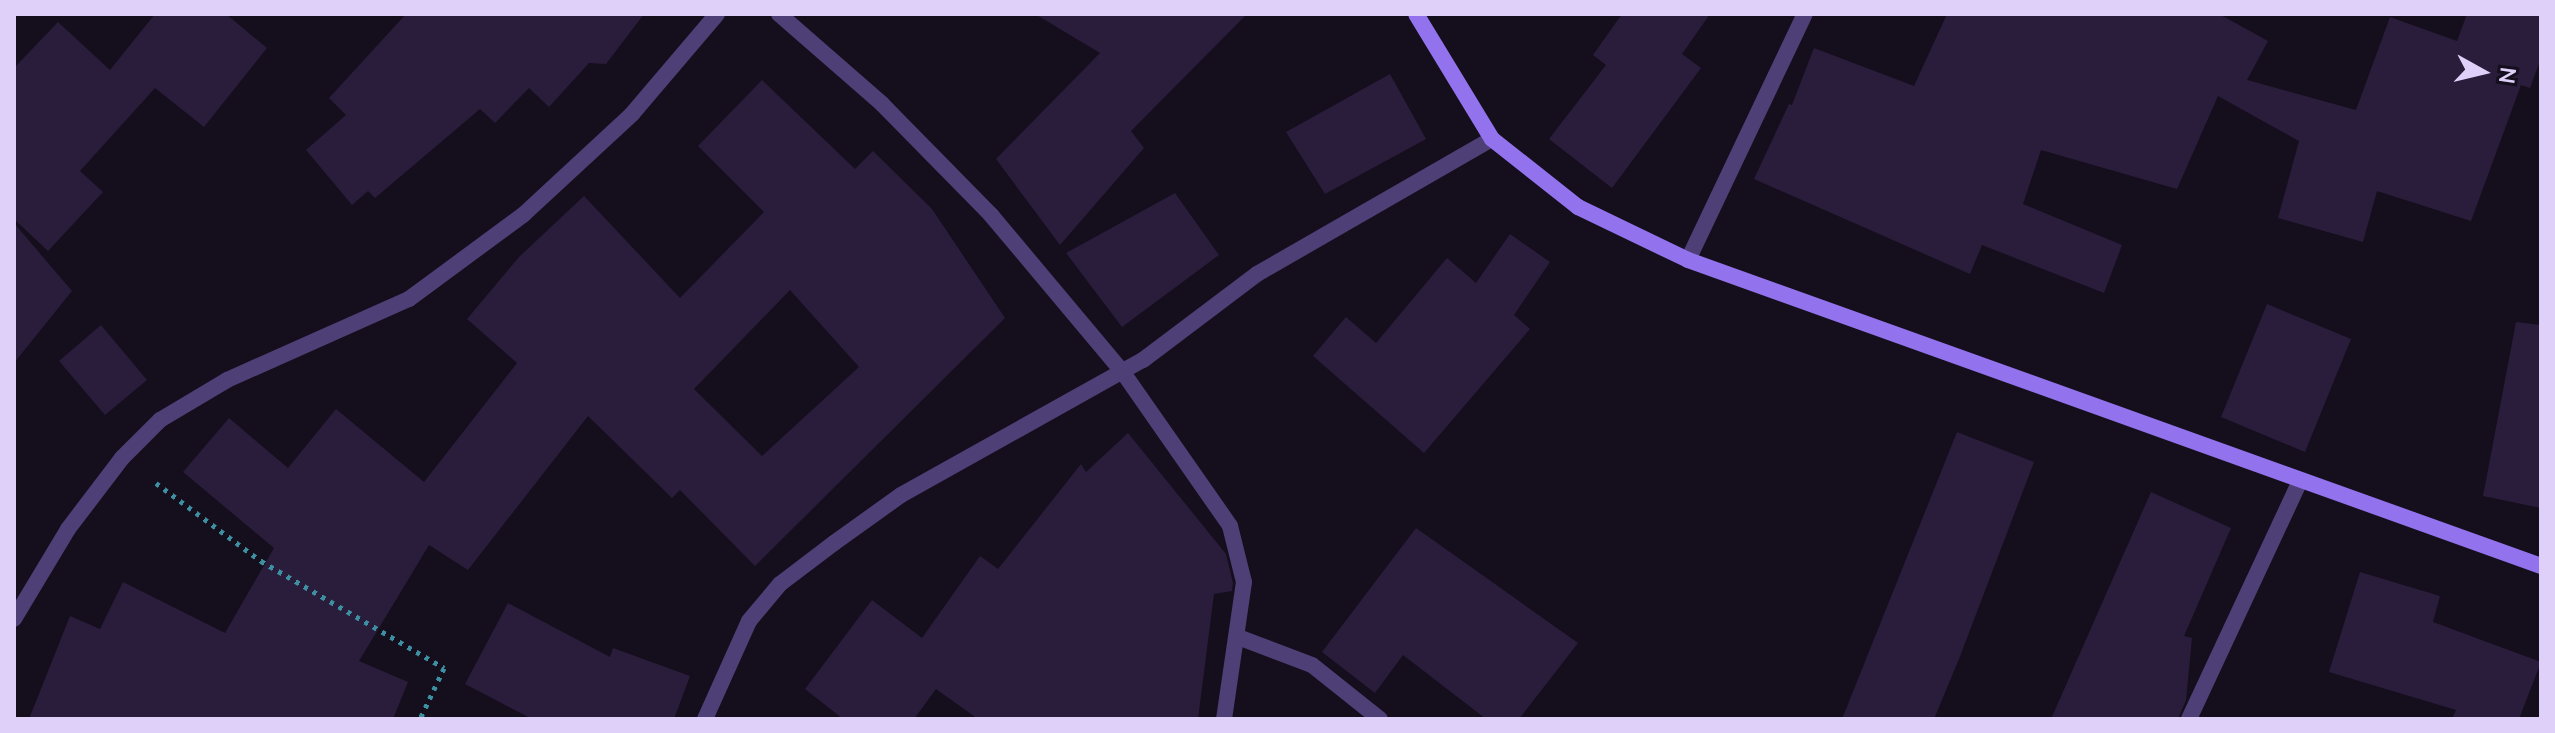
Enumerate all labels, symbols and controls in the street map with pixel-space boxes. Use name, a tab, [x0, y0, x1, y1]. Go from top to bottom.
north arrow	[2443, 32, 2523, 112]
text: N	[2491, 65, 2523, 86]

